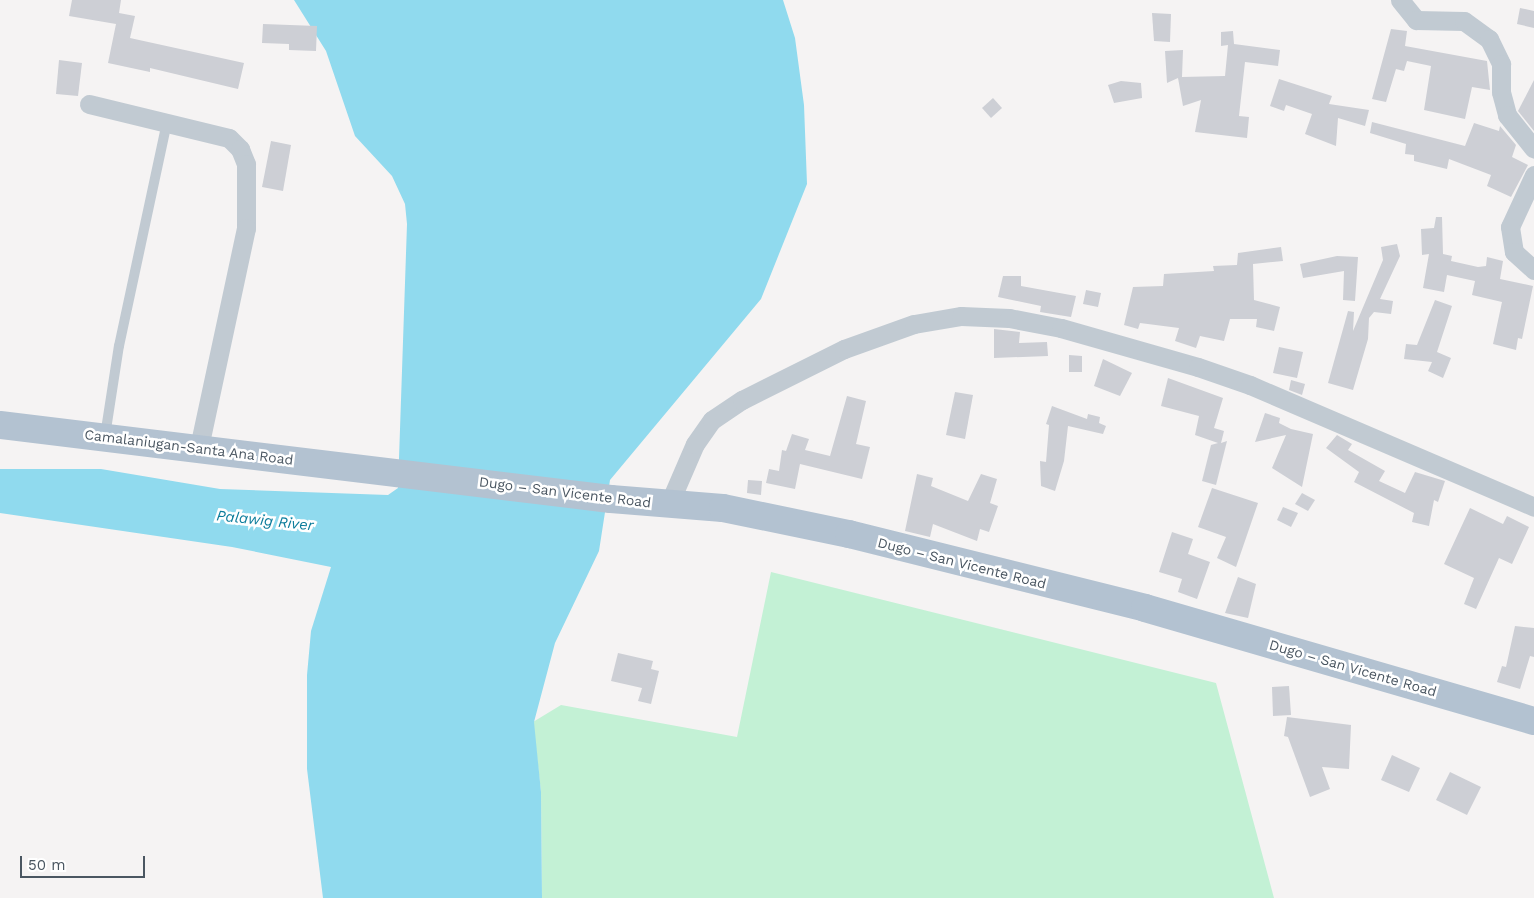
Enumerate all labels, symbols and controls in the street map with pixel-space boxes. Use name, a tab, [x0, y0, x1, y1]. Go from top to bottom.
street label: Camalaniugan-Santa Ana Road	[83, 426, 295, 468]
street label: Dugo – San Vicente Road	[478, 473, 652, 511]
water label: Palawig River	[216, 507, 314, 535]
street label: Dugo – San Vicente Road	[876, 534, 1048, 592]
street label: Dugo – San Vicente Road	[1267, 636, 1439, 700]
scale bar	[22, 846, 148, 878]
text: 50 m	[28, 856, 65, 874]

